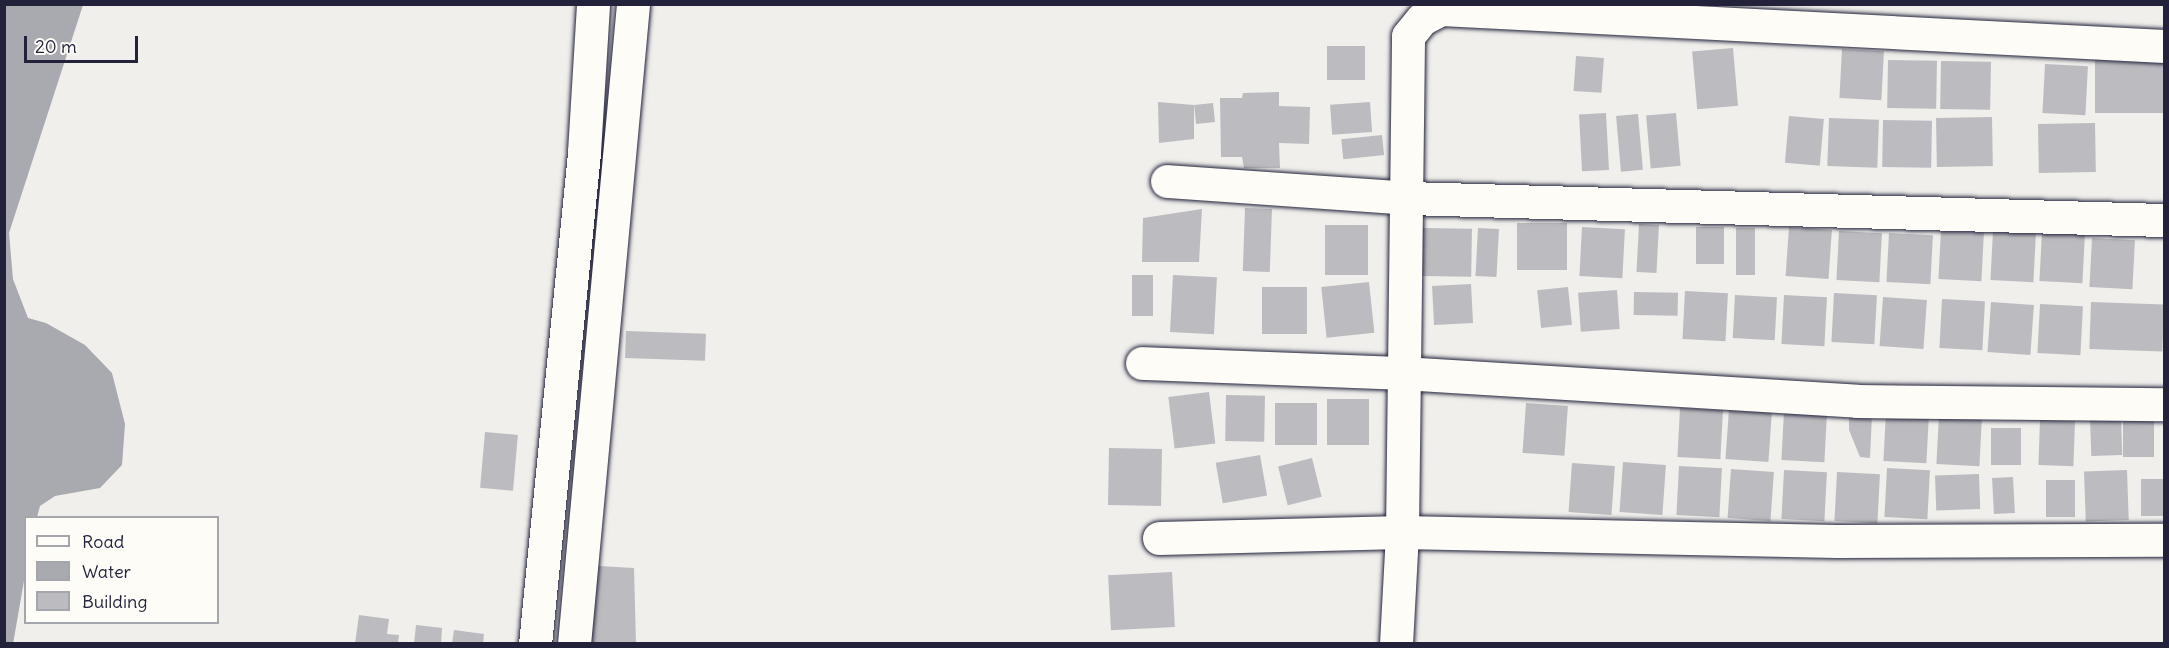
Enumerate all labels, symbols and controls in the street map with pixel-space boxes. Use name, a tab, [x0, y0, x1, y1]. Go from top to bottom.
scale bar	[27, 24, 141, 62]
text: 20 m	[35, 35, 77, 58]
legend	[24, 516, 219, 624]
text: Road	[82, 530, 124, 553]
text: Water	[82, 560, 131, 583]
text: Building	[82, 590, 147, 613]

